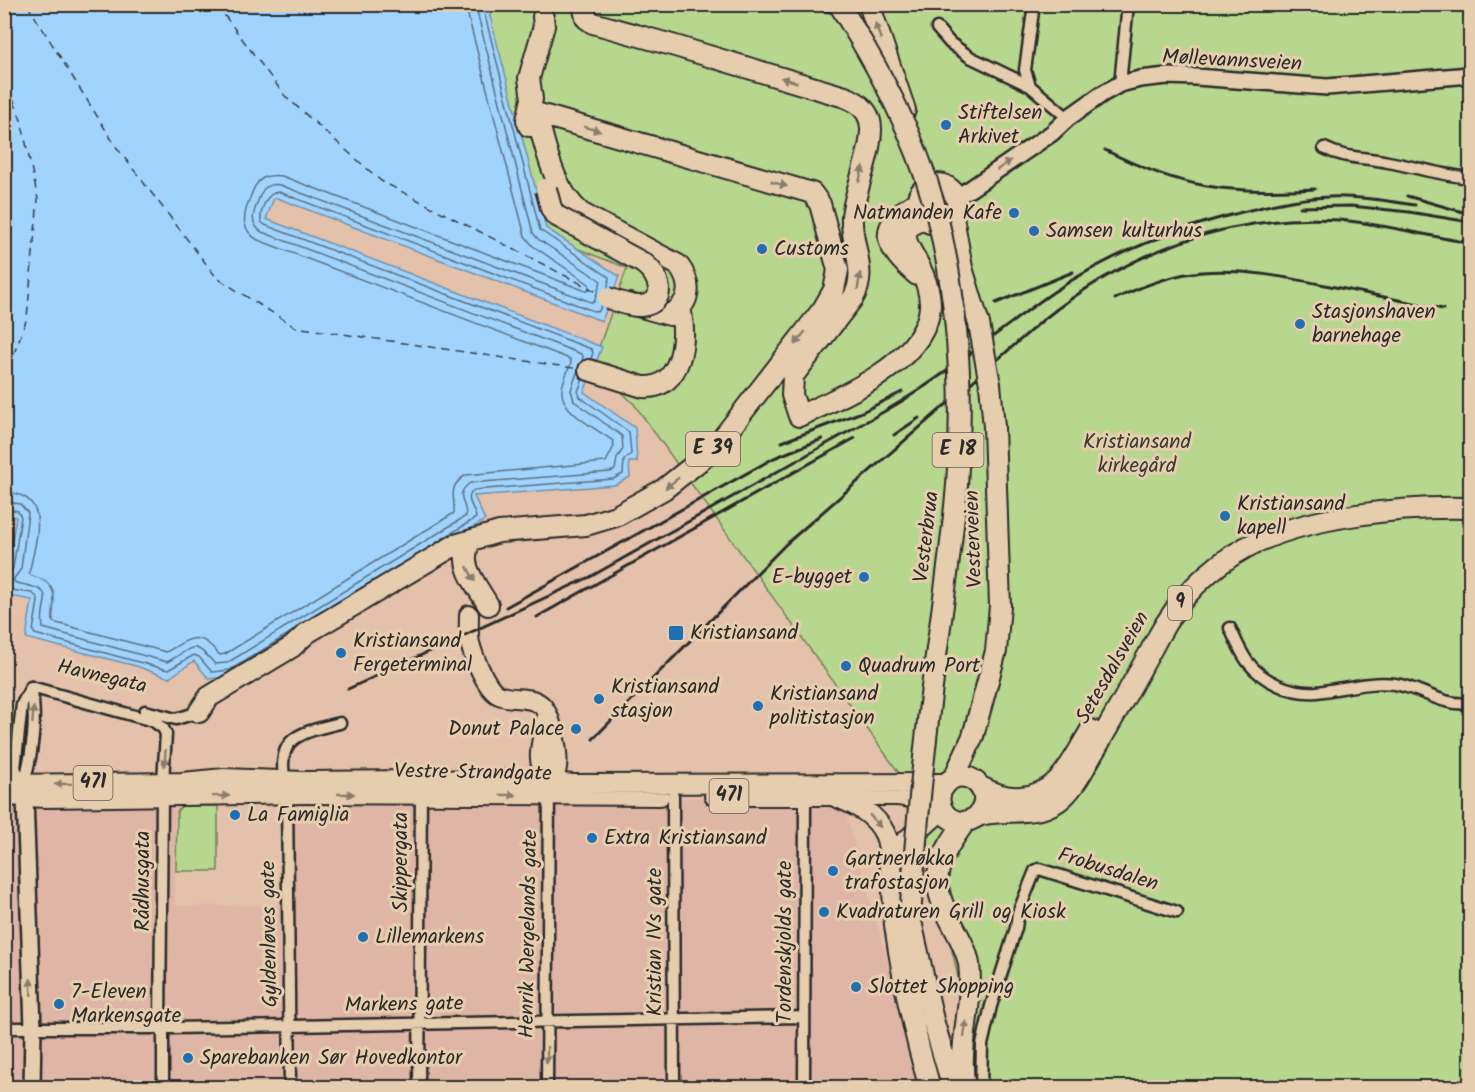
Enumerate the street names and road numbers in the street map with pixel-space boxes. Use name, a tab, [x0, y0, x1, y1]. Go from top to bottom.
street label: Møllevannsveien	[1161, 41, 1303, 81]
road number: E 39	[686, 432, 740, 466]
road number: E 18	[932, 433, 984, 467]
street label: Vesterbrua	[905, 489, 949, 585]
street label: Vesterveien	[956, 489, 992, 589]
road number: 9	[1168, 586, 1192, 620]
street label: Setesdalsveien	[1067, 605, 1159, 731]
street label: Havnegata	[54, 651, 150, 703]
street label: Vestre Strandgate	[394, 755, 553, 791]
road number: 471	[74, 766, 112, 800]
road number: 471	[710, 779, 748, 813]
street label: Skippergata	[385, 812, 418, 912]
street label: Henrik Wergelands gate	[511, 829, 547, 1039]
street label: Rådhusgata	[127, 831, 160, 931]
street label: Frobusdalen	[1054, 839, 1162, 901]
street label: Gyldenløves gate	[252, 860, 288, 1008]
street label: Tordenskjolds gate	[769, 860, 802, 1023]
street label: Kristian IVs gate	[639, 867, 672, 1016]
street label: Markens gate	[344, 987, 464, 1023]

